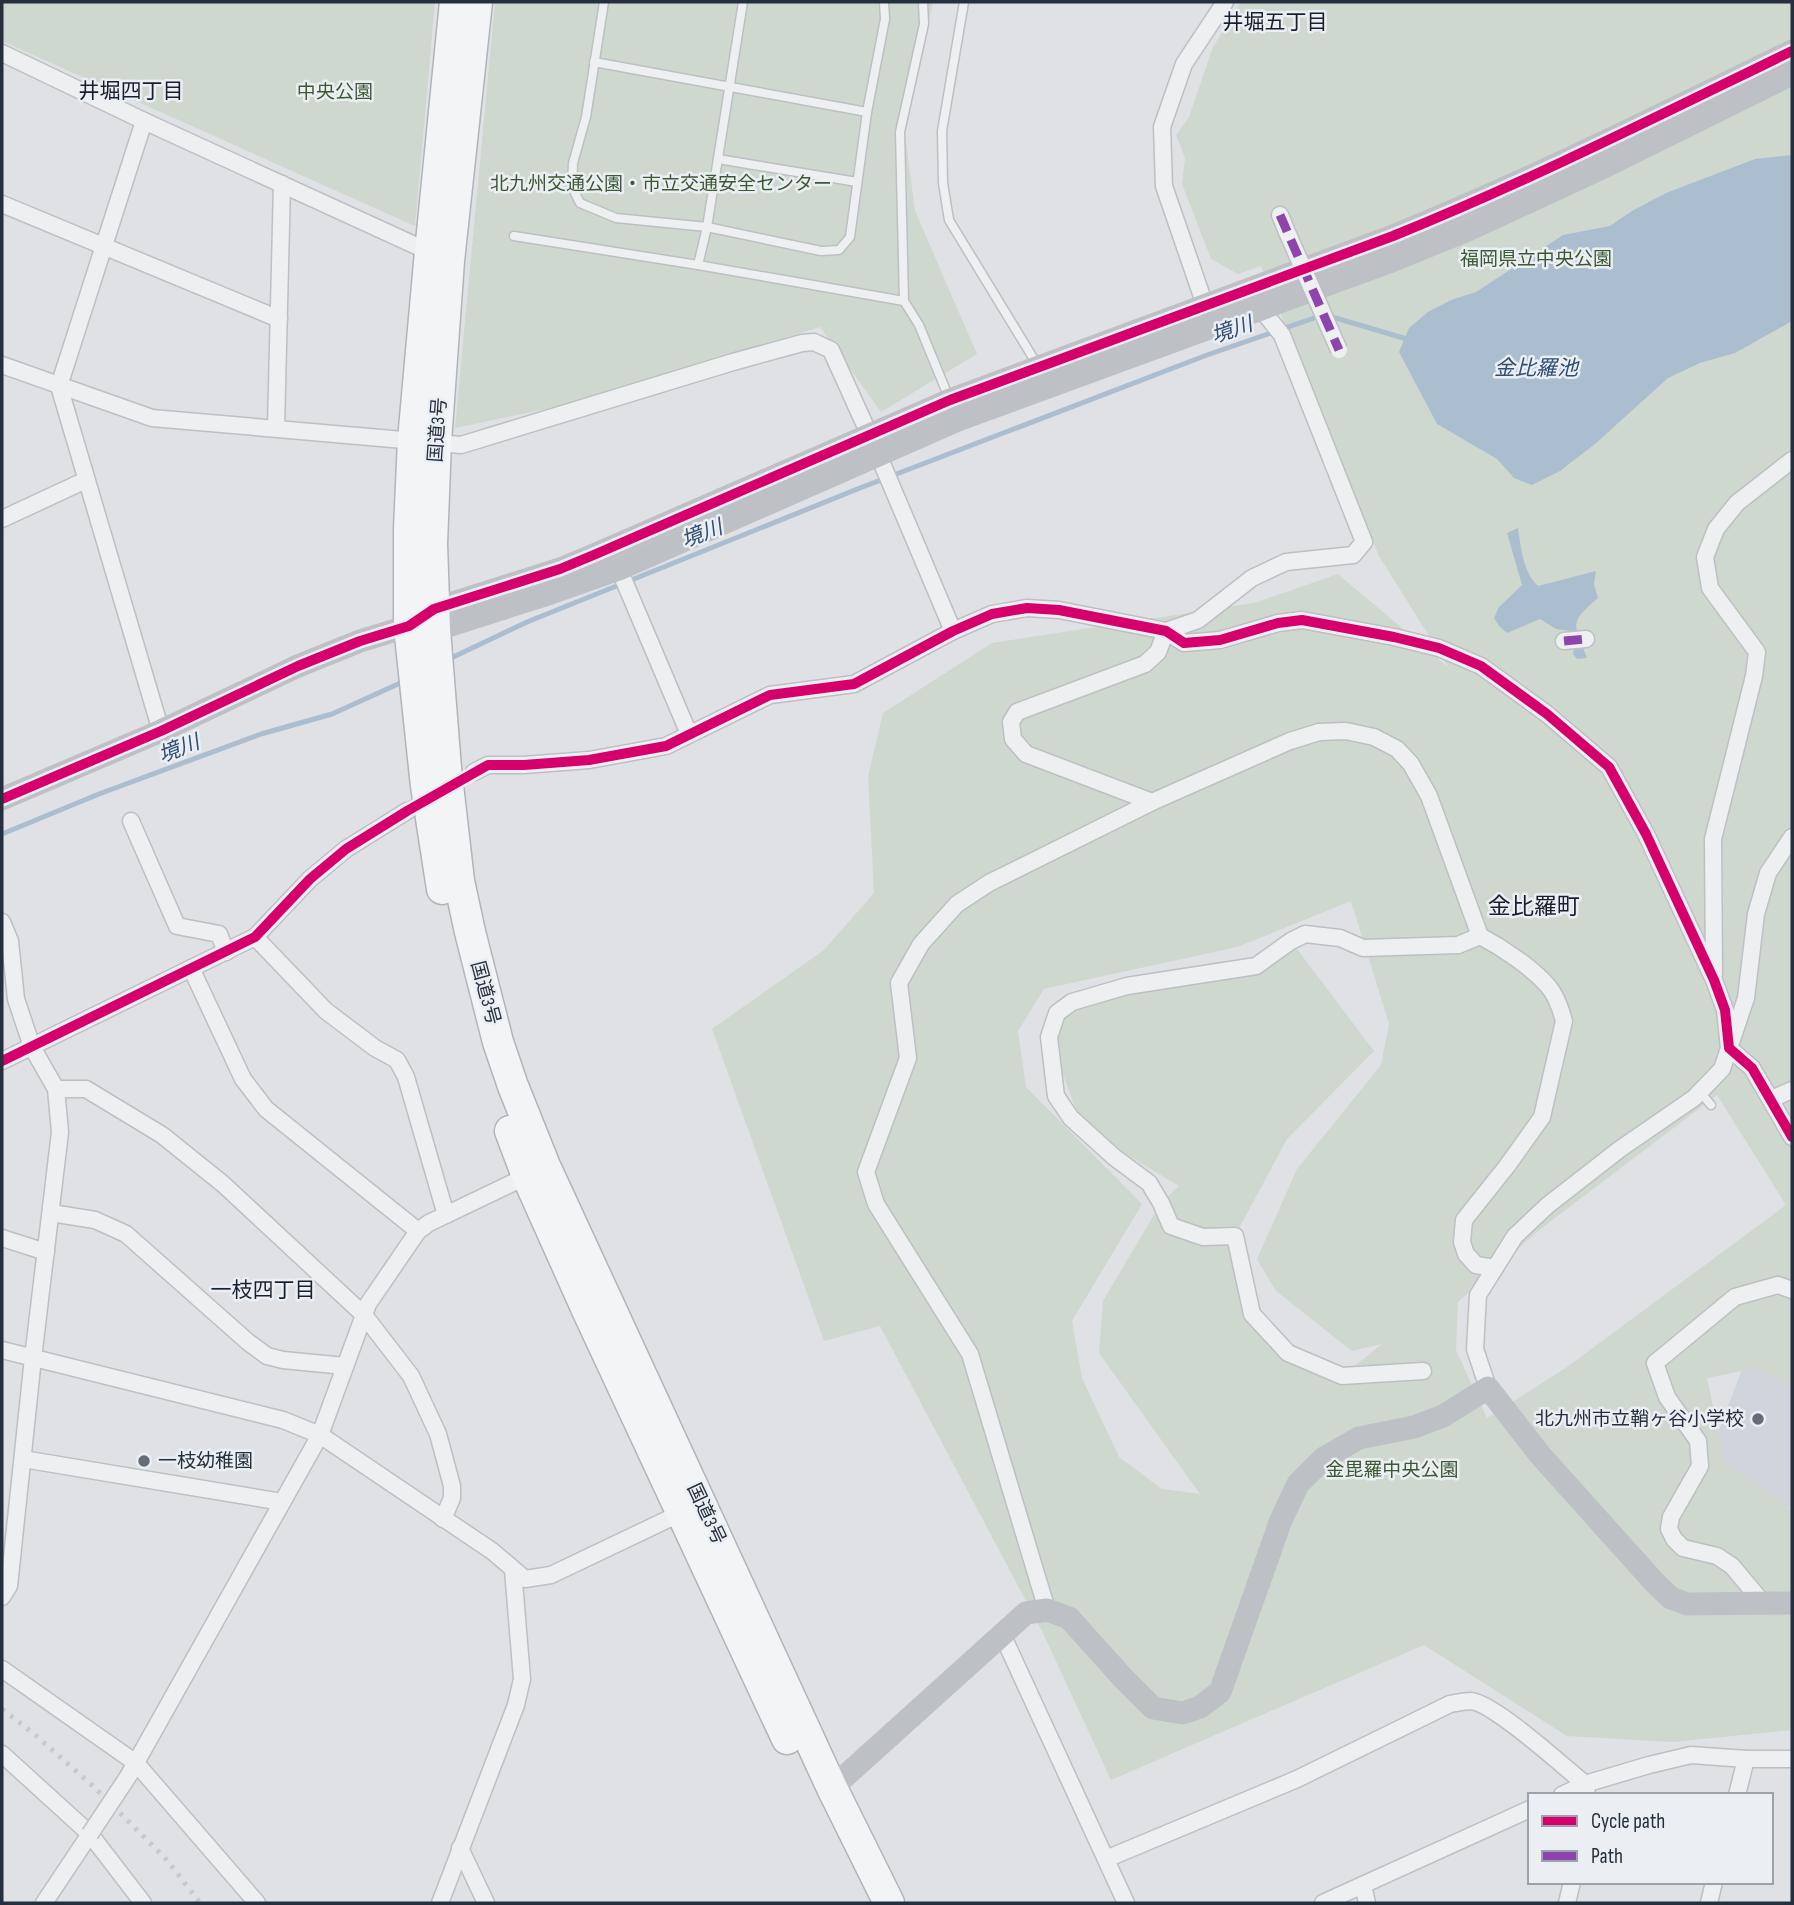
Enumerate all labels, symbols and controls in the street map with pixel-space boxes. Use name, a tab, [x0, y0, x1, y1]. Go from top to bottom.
district label: 井堀五丁目	[1223, 10, 1328, 35]
district label: 井堀四丁目	[79, 79, 184, 104]
park label: 中央公園	[297, 81, 373, 104]
park label: 北九州交通公園・市立交通安全センター	[490, 173, 832, 196]
park label: 福岡県立中央公園	[1460, 248, 1612, 271]
water label: 境川	[1208, 311, 1258, 349]
water label: 金比羅池	[1494, 356, 1580, 381]
street label: 国道3号	[424, 397, 452, 463]
water label: 境川	[678, 514, 728, 553]
water label: 境川	[155, 729, 205, 768]
district label: 金比羅町	[1488, 893, 1580, 921]
street label: 国道3号	[465, 959, 505, 1027]
district label: 一枝四丁目	[211, 1278, 316, 1303]
place label: 北九州市立鞘ヶ谷小学校	[1535, 1408, 1744, 1431]
marker: 北九州市立鞘ヶ谷小学校	[1750, 1411, 1766, 1427]
place label: 一枝幼稚園	[158, 1450, 253, 1473]
marker: 一枝幼稚園	[136, 1453, 152, 1469]
park label: 金毘羅中央公園	[1325, 1459, 1459, 1482]
street label: 国道3号	[682, 1480, 730, 1548]
legend	[1528, 1793, 1773, 1884]
text: Cycle path	[1591, 1809, 1665, 1834]
text: Path	[1591, 1844, 1623, 1869]

